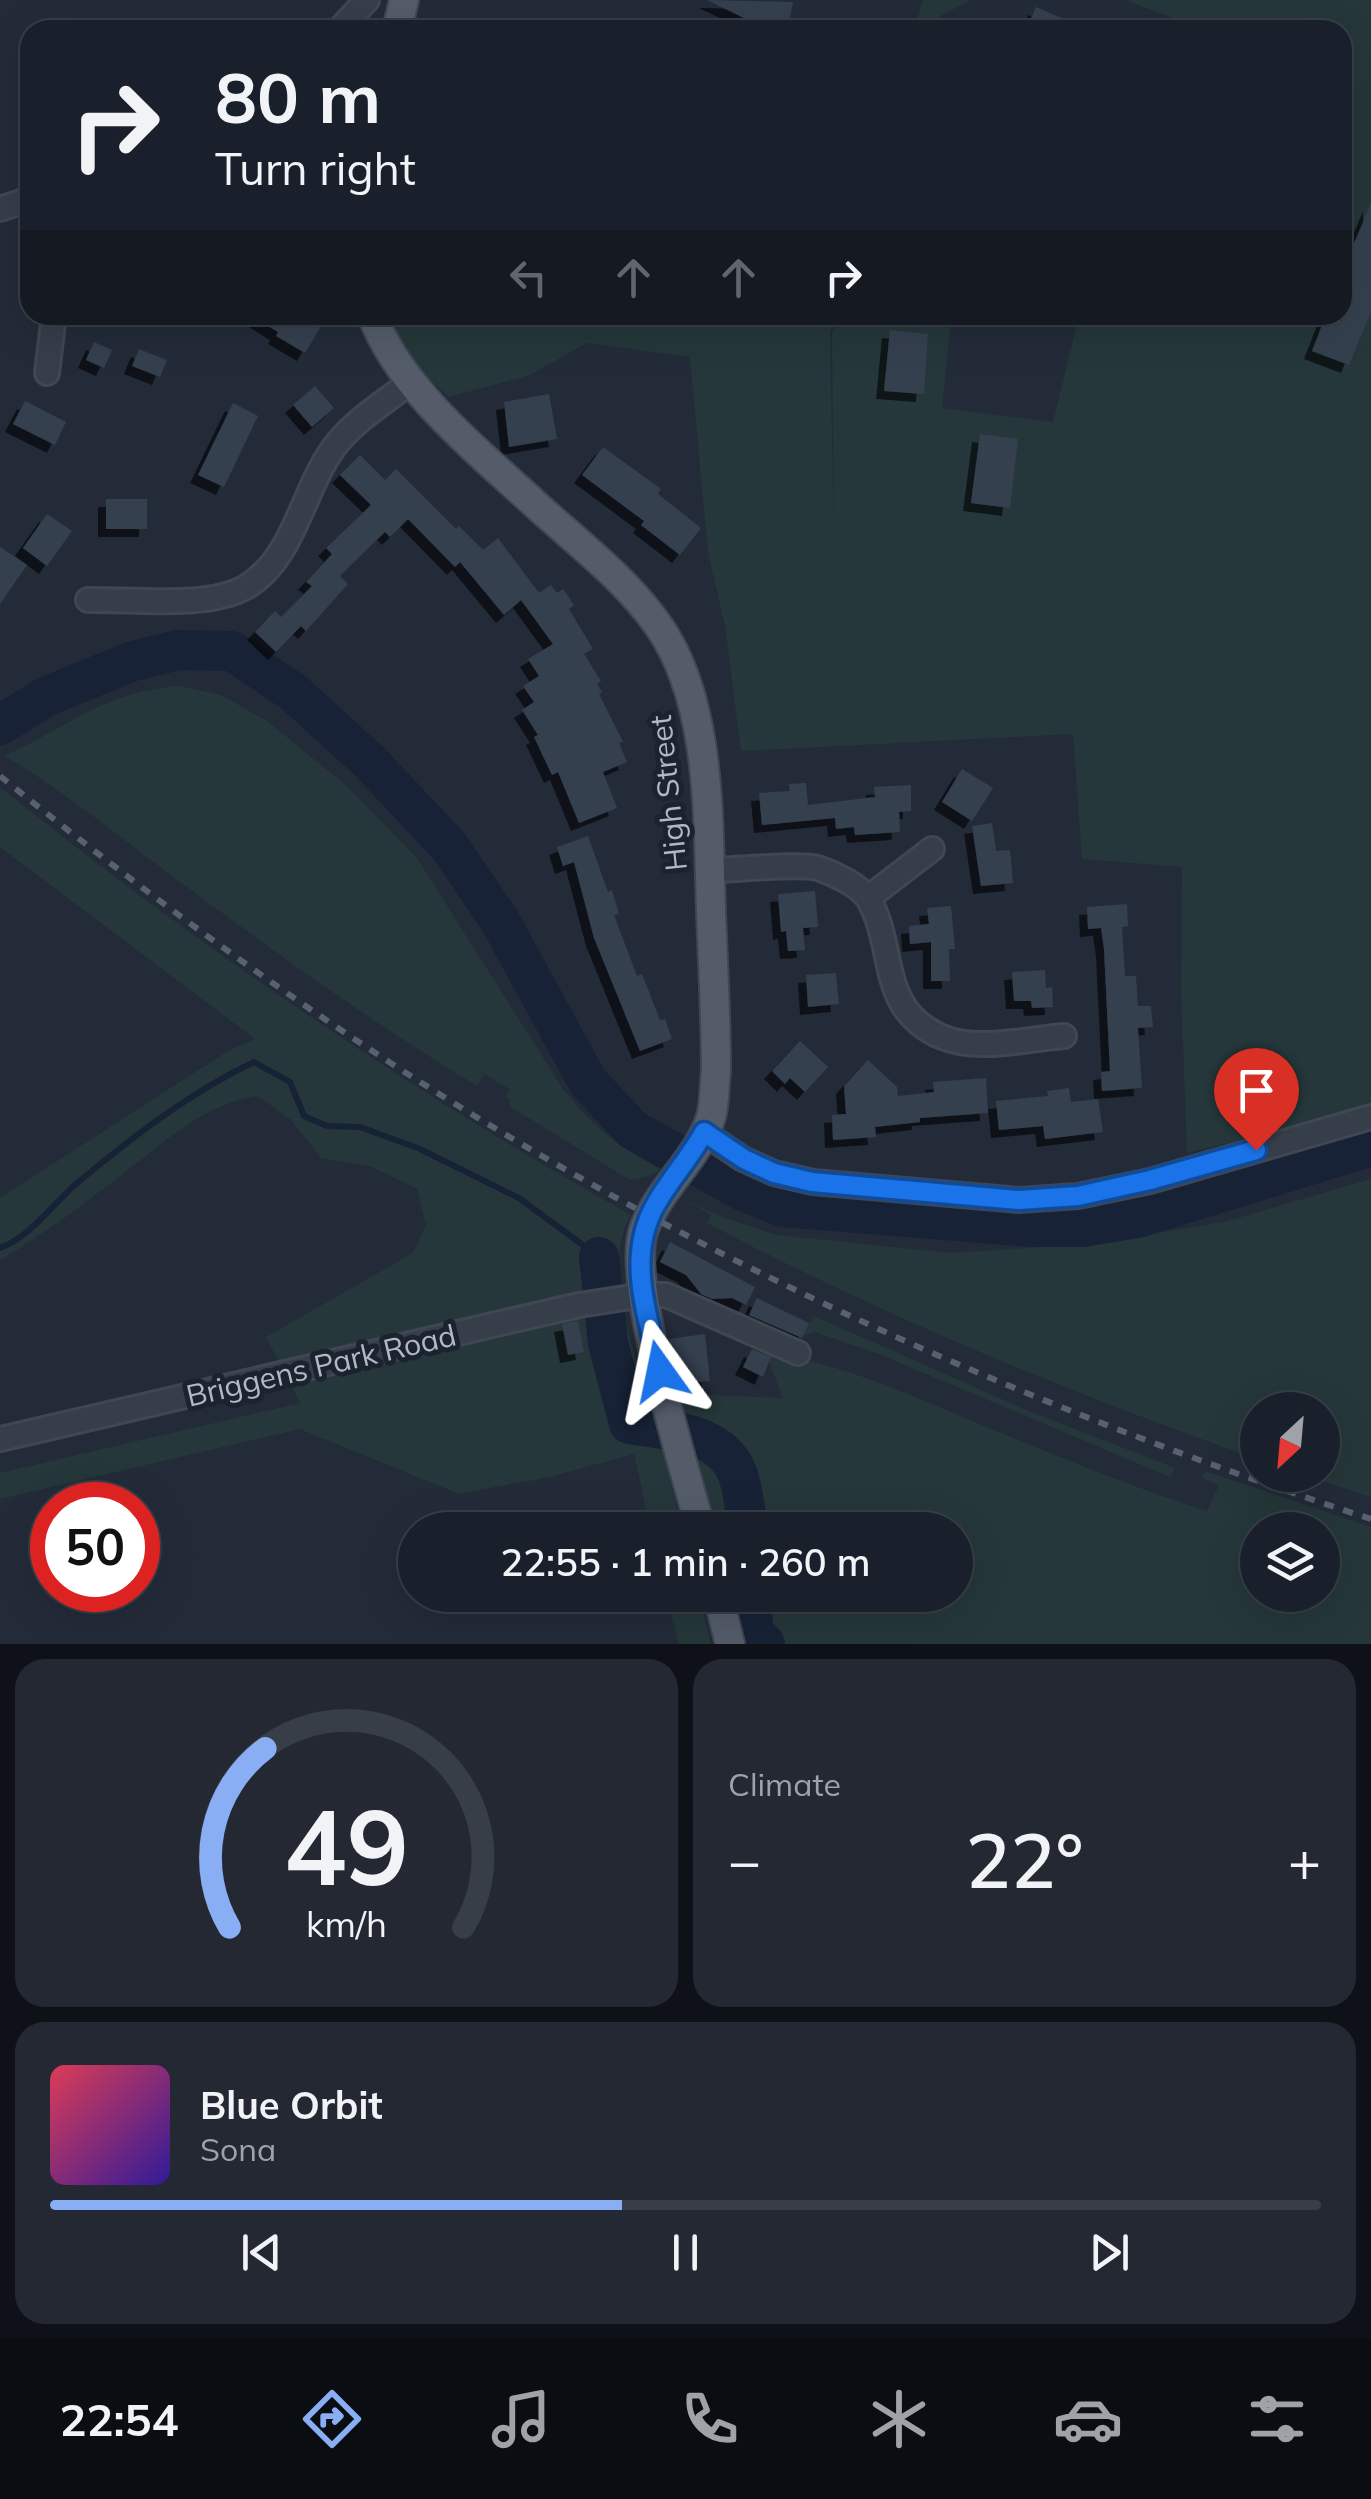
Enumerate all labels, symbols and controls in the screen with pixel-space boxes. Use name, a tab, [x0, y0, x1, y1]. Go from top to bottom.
text: 80 m	[215, 53, 381, 141]
icon: right	[50, 60, 180, 190]
text: Turn right	[215, 140, 416, 196]
icon: left	[501, 250, 556, 305]
icon: ahead	[606, 250, 661, 305]
icon: ahead	[711, 250, 766, 305]
icon: right	[816, 250, 871, 305]
street label: High Street	[641, 713, 695, 873]
pin	[1214, 1048, 1299, 1151]
icon: arrive	[1229, 1063, 1284, 1118]
street label: Briggens Park Road	[182, 1315, 460, 1415]
position arrow	[608, 1319, 712, 1423]
north arrow	[1240, 1392, 1340, 1492]
map controls	[1240, 1392, 1340, 1612]
speed limit sign: 50	[30, 1482, 160, 1612]
button: layers	[1240, 1512, 1340, 1612]
text: 22:55 · 1 min · 260 m	[500, 1538, 871, 1586]
text: Climate	[728, 1764, 841, 1804]
text: 49	[284, 1780, 409, 1911]
text: 22°	[965, 1813, 1084, 1907]
text: −	[728, 1826, 761, 1895]
text: +	[1288, 1826, 1321, 1895]
text: km/h	[306, 1901, 387, 1946]
text: Blue Orbit	[200, 2081, 383, 2129]
text: Sona	[200, 2129, 276, 2169]
icon: previous	[234, 2225, 289, 2280]
icon: pause	[658, 2225, 713, 2280]
icon: next	[1082, 2225, 1137, 2280]
icon: directions	[297, 2384, 367, 2454]
icon: music	[486, 2384, 556, 2454]
icon: phone	[675, 2384, 745, 2454]
icon: climate	[864, 2384, 934, 2454]
icon: car	[1053, 2384, 1123, 2454]
icon: filters	[1242, 2384, 1312, 2454]
text: 22:54	[59, 2391, 179, 2447]

